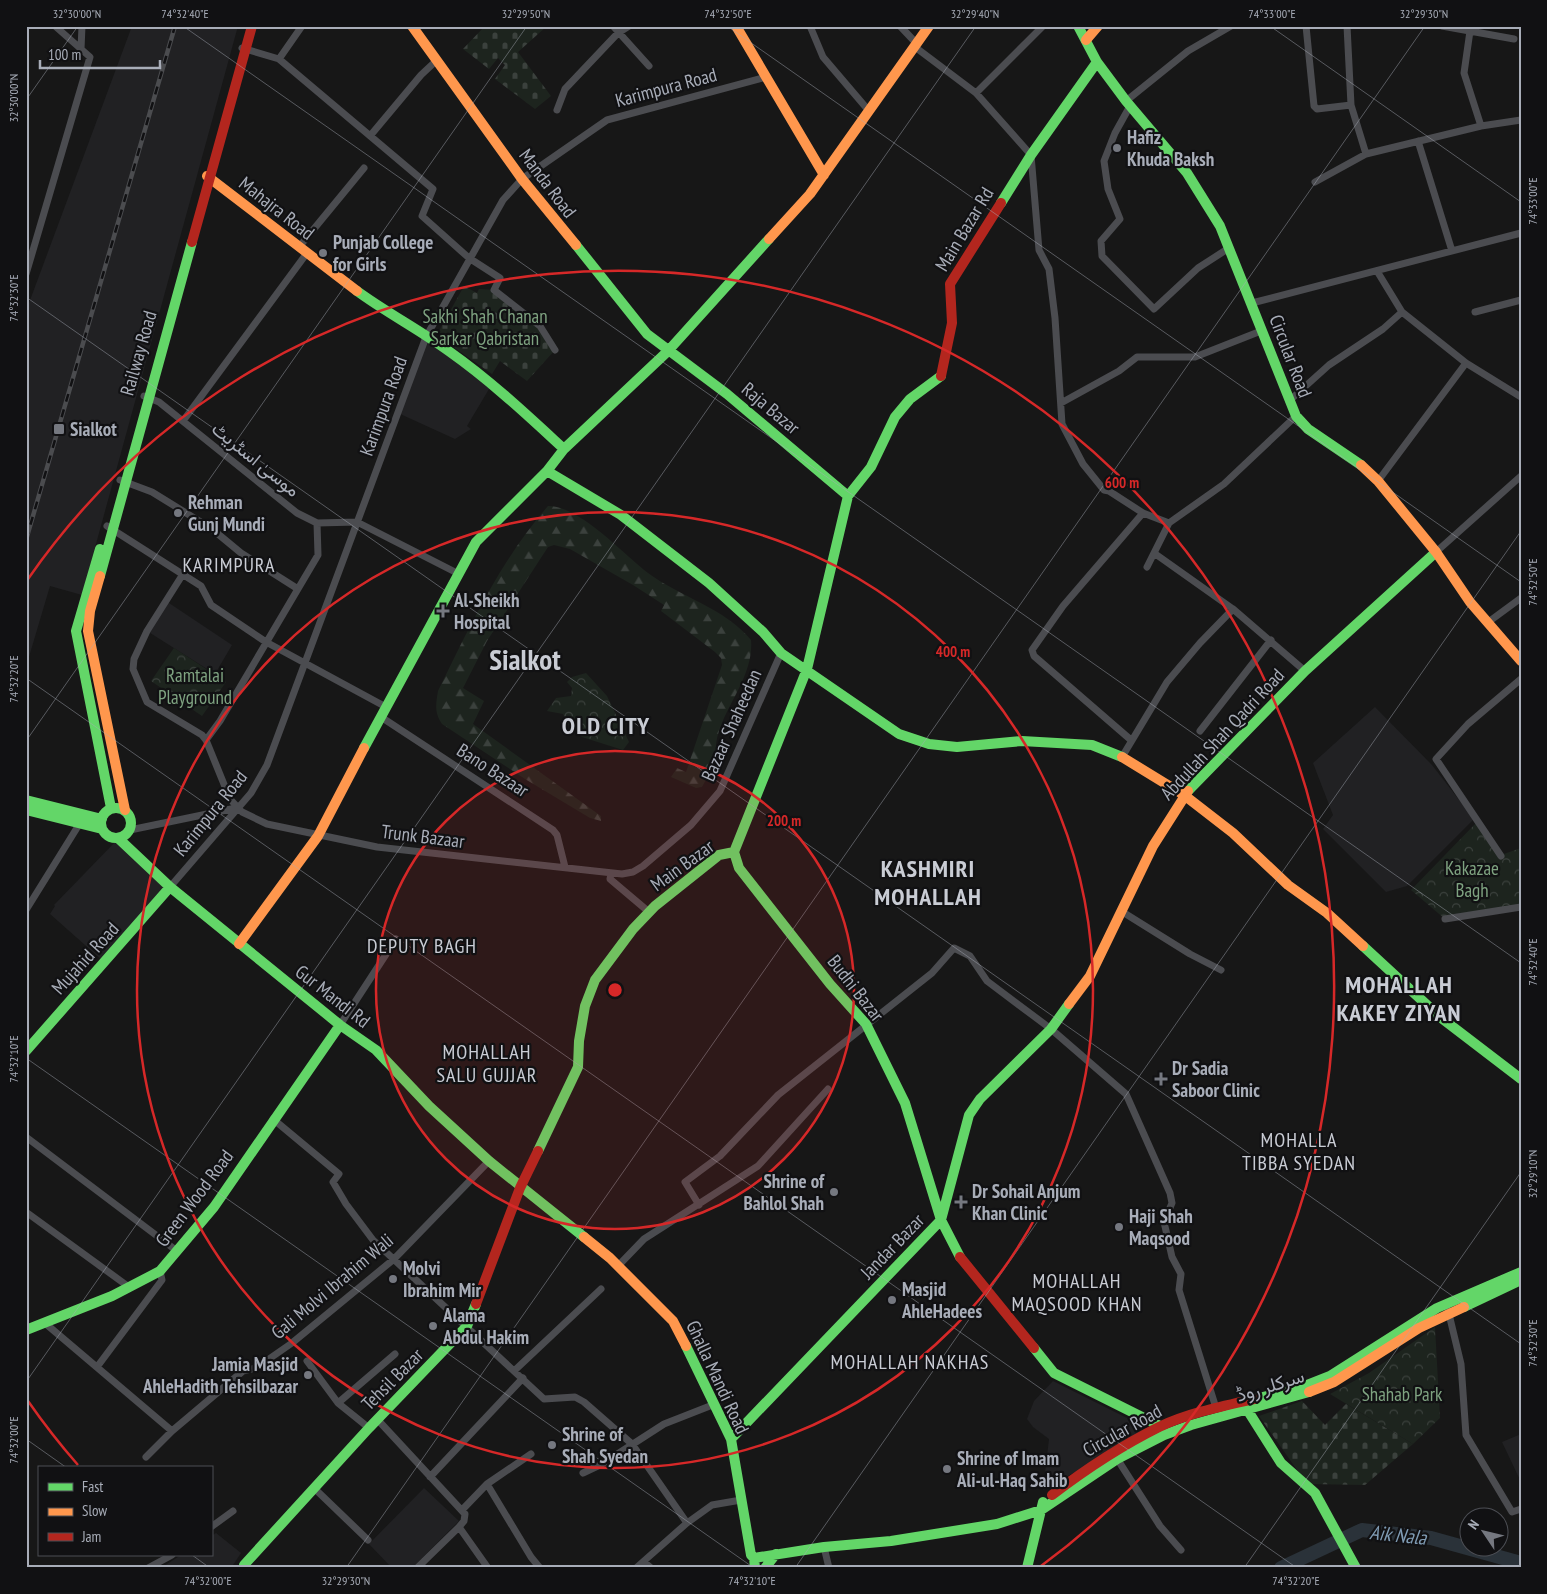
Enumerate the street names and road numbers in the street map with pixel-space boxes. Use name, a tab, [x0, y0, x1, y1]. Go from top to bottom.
street label: Karimpura Road	[613, 62, 719, 112]
street label: Manda Road	[514, 144, 582, 222]
street label: Mahajra Road	[235, 171, 319, 245]
street label: Main Bazar Rd	[930, 183, 998, 275]
street label: Railway Road	[114, 308, 162, 398]
street label: Circular Road	[1264, 311, 1318, 401]
street label: Karimpura Road	[354, 353, 412, 459]
street label: Raja Bazar	[737, 377, 806, 440]
street label: موسیٰ اسٹریٹ	[207, 416, 305, 502]
street label: Abdullah Shah Qadri Road	[1155, 663, 1289, 805]
street label: Bazaar Shaheedan	[696, 665, 766, 785]
street label: Bano Bazaar	[453, 738, 534, 803]
street label: Karimpura Road	[168, 765, 252, 861]
street label: Trunk Bazaar	[380, 819, 467, 853]
street label: Main Bazar	[646, 834, 719, 896]
street label: Mujahid Road	[46, 917, 124, 999]
street label: Budhi Bazar	[822, 950, 890, 1027]
street label: Gur Mandi Rd	[291, 959, 375, 1033]
street label: Green Wood Road	[150, 1145, 238, 1251]
street label: Jandar Bazar	[854, 1208, 930, 1284]
street label: Gali Molvi Ibrahim Wali	[266, 1228, 398, 1344]
street label: Ghalla Mandi Road	[681, 1316, 755, 1438]
street label: Tehsil Bazar	[356, 1342, 429, 1415]
street label: سرکلر روڈ	[1233, 1363, 1307, 1407]
street label: Circular Road	[1078, 1398, 1166, 1462]

